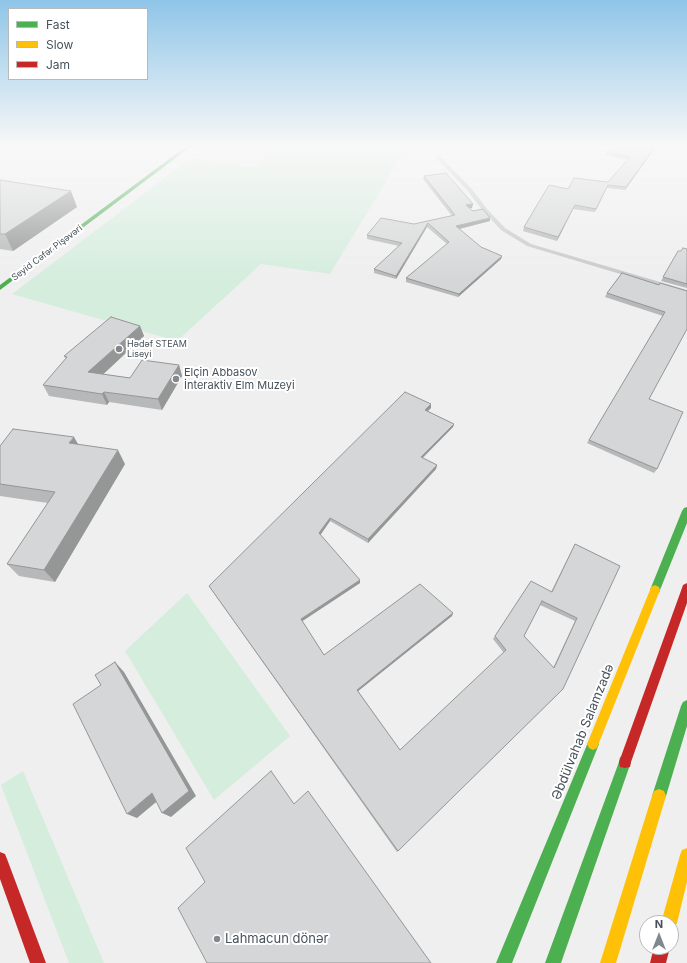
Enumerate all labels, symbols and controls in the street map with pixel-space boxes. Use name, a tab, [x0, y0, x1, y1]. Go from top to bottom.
legend	[8, 8, 148, 80]
text: Fast	[46, 17, 70, 32]
text: Slow	[46, 37, 73, 52]
text: Jam	[46, 57, 70, 72]
street label: Seyid Cəfər Pişəvəri	[10, 223, 84, 283]
place label: Hədəf STEAM Liseyi	[127, 339, 187, 360]
marker: Hədəf STEAM Liseyi	[114, 344, 124, 354]
place label: Elçin Abbasov İnteraktiv Elm Muzeyi	[184, 366, 295, 392]
marker: Elçin Abbasov İnteraktiv Elm Muzeyi	[171, 374, 181, 384]
street label: Əbdülvahab Salamzadə	[549, 662, 617, 802]
north arrow	[639, 915, 679, 955]
text: N	[655, 917, 663, 931]
place label: Lahmacun dönər	[225, 931, 328, 947]
marker: Lahmacun dönər	[212, 934, 222, 944]

